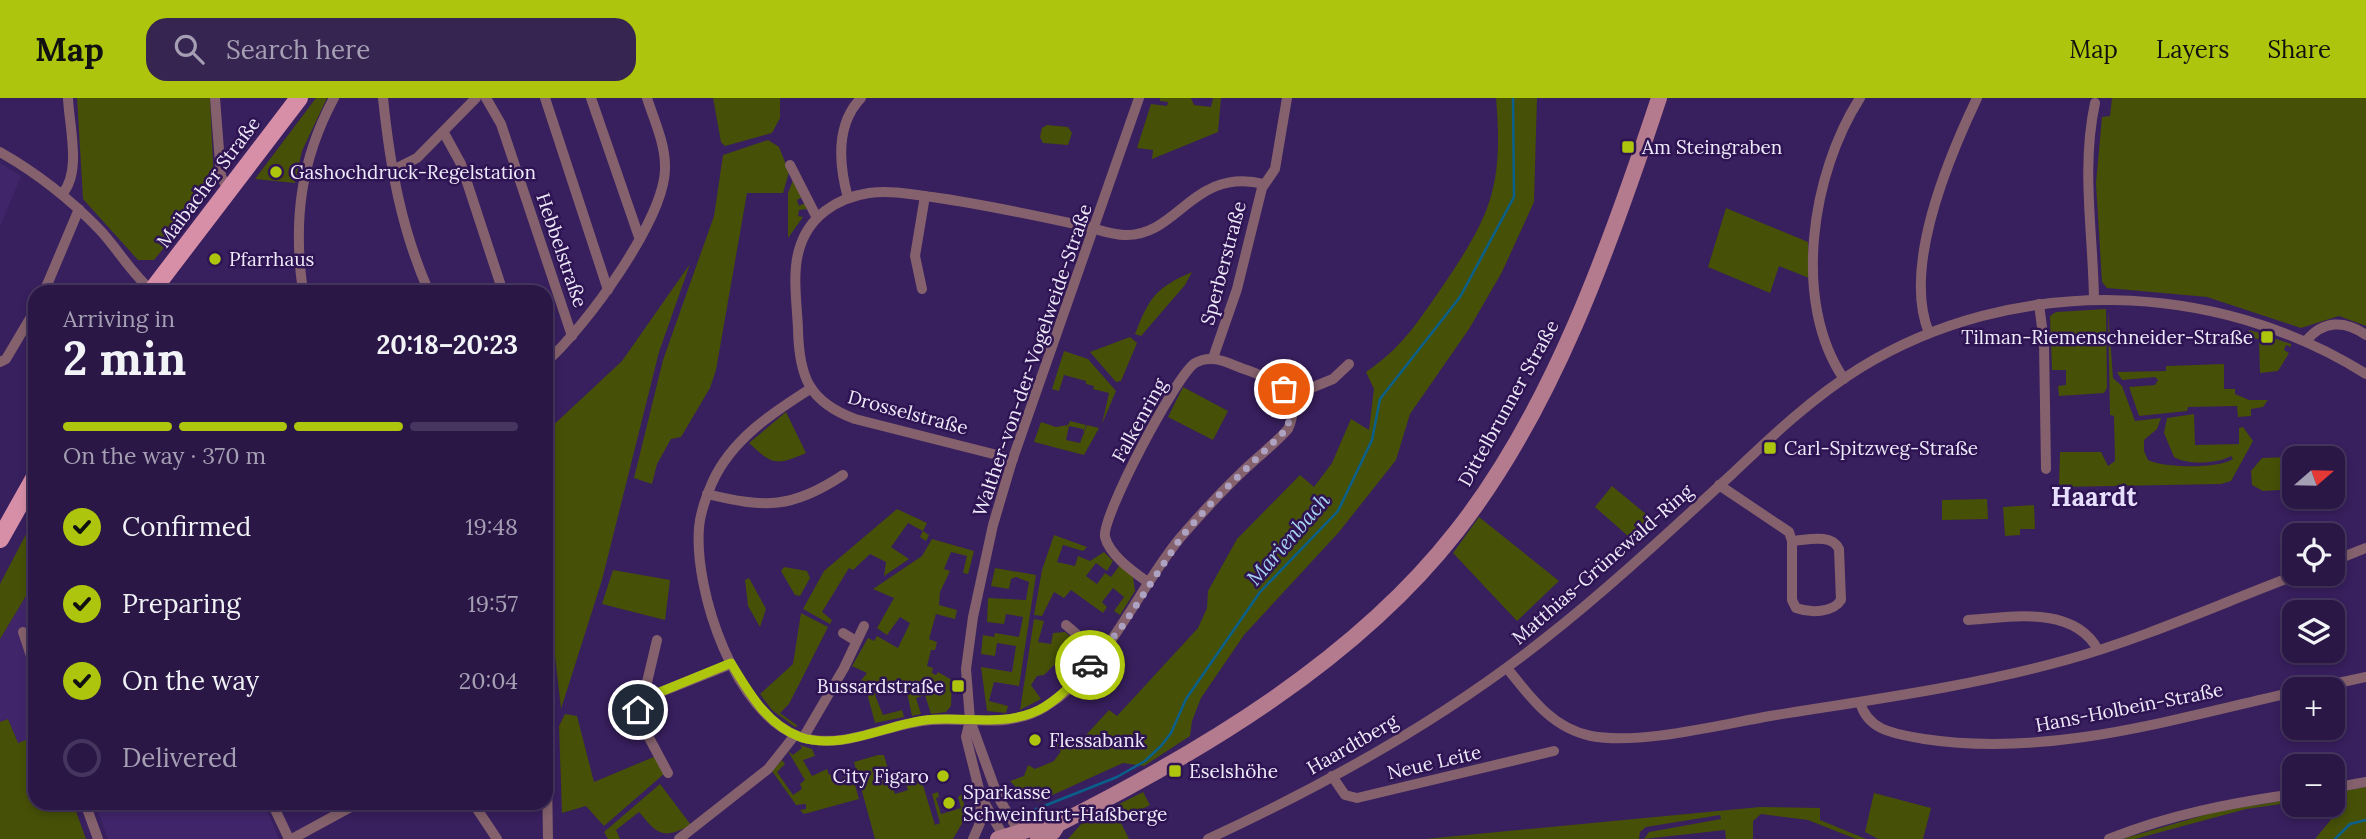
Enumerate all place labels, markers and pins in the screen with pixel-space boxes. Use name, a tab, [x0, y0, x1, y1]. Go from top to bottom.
place label: Am Steingraben	[1641, 135, 1782, 159]
marker: Am Steingraben	[1620, 139, 1636, 155]
place label: Gashochdruck-Regelstation	[290, 160, 536, 184]
marker: Gashochdruck-Regelstation	[268, 164, 284, 180]
place label: Pfarrhaus	[229, 247, 315, 271]
marker: Pfarrhaus	[207, 251, 223, 267]
place label: Tilman-Riemenschneider-Straße	[1961, 325, 2253, 349]
marker: Tilman-Riemenschneider-Straße	[2259, 329, 2275, 345]
pin	[1254, 359, 1314, 419]
place label: Carl-Spitzweg-Straße	[1784, 436, 1978, 460]
marker: Carl-Spitzweg-Straße	[1762, 440, 1778, 456]
place label: Bussardstraße	[817, 674, 944, 698]
marker: Bussardstraße	[950, 678, 966, 694]
pin	[608, 680, 668, 740]
place label: Flessabank	[1049, 728, 1146, 752]
marker: Flessabank	[1027, 732, 1043, 748]
place label: Eselshöhe	[1189, 759, 1278, 783]
marker: Eselshöhe	[1167, 763, 1183, 779]
place label: City Figaro	[832, 764, 929, 788]
marker: City Figaro	[935, 768, 951, 784]
place label: Sparkasse Schweinfurt-Haßberge	[963, 780, 1167, 826]
marker: Sparkasse Schweinfurt-Haßberge	[941, 795, 957, 811]

